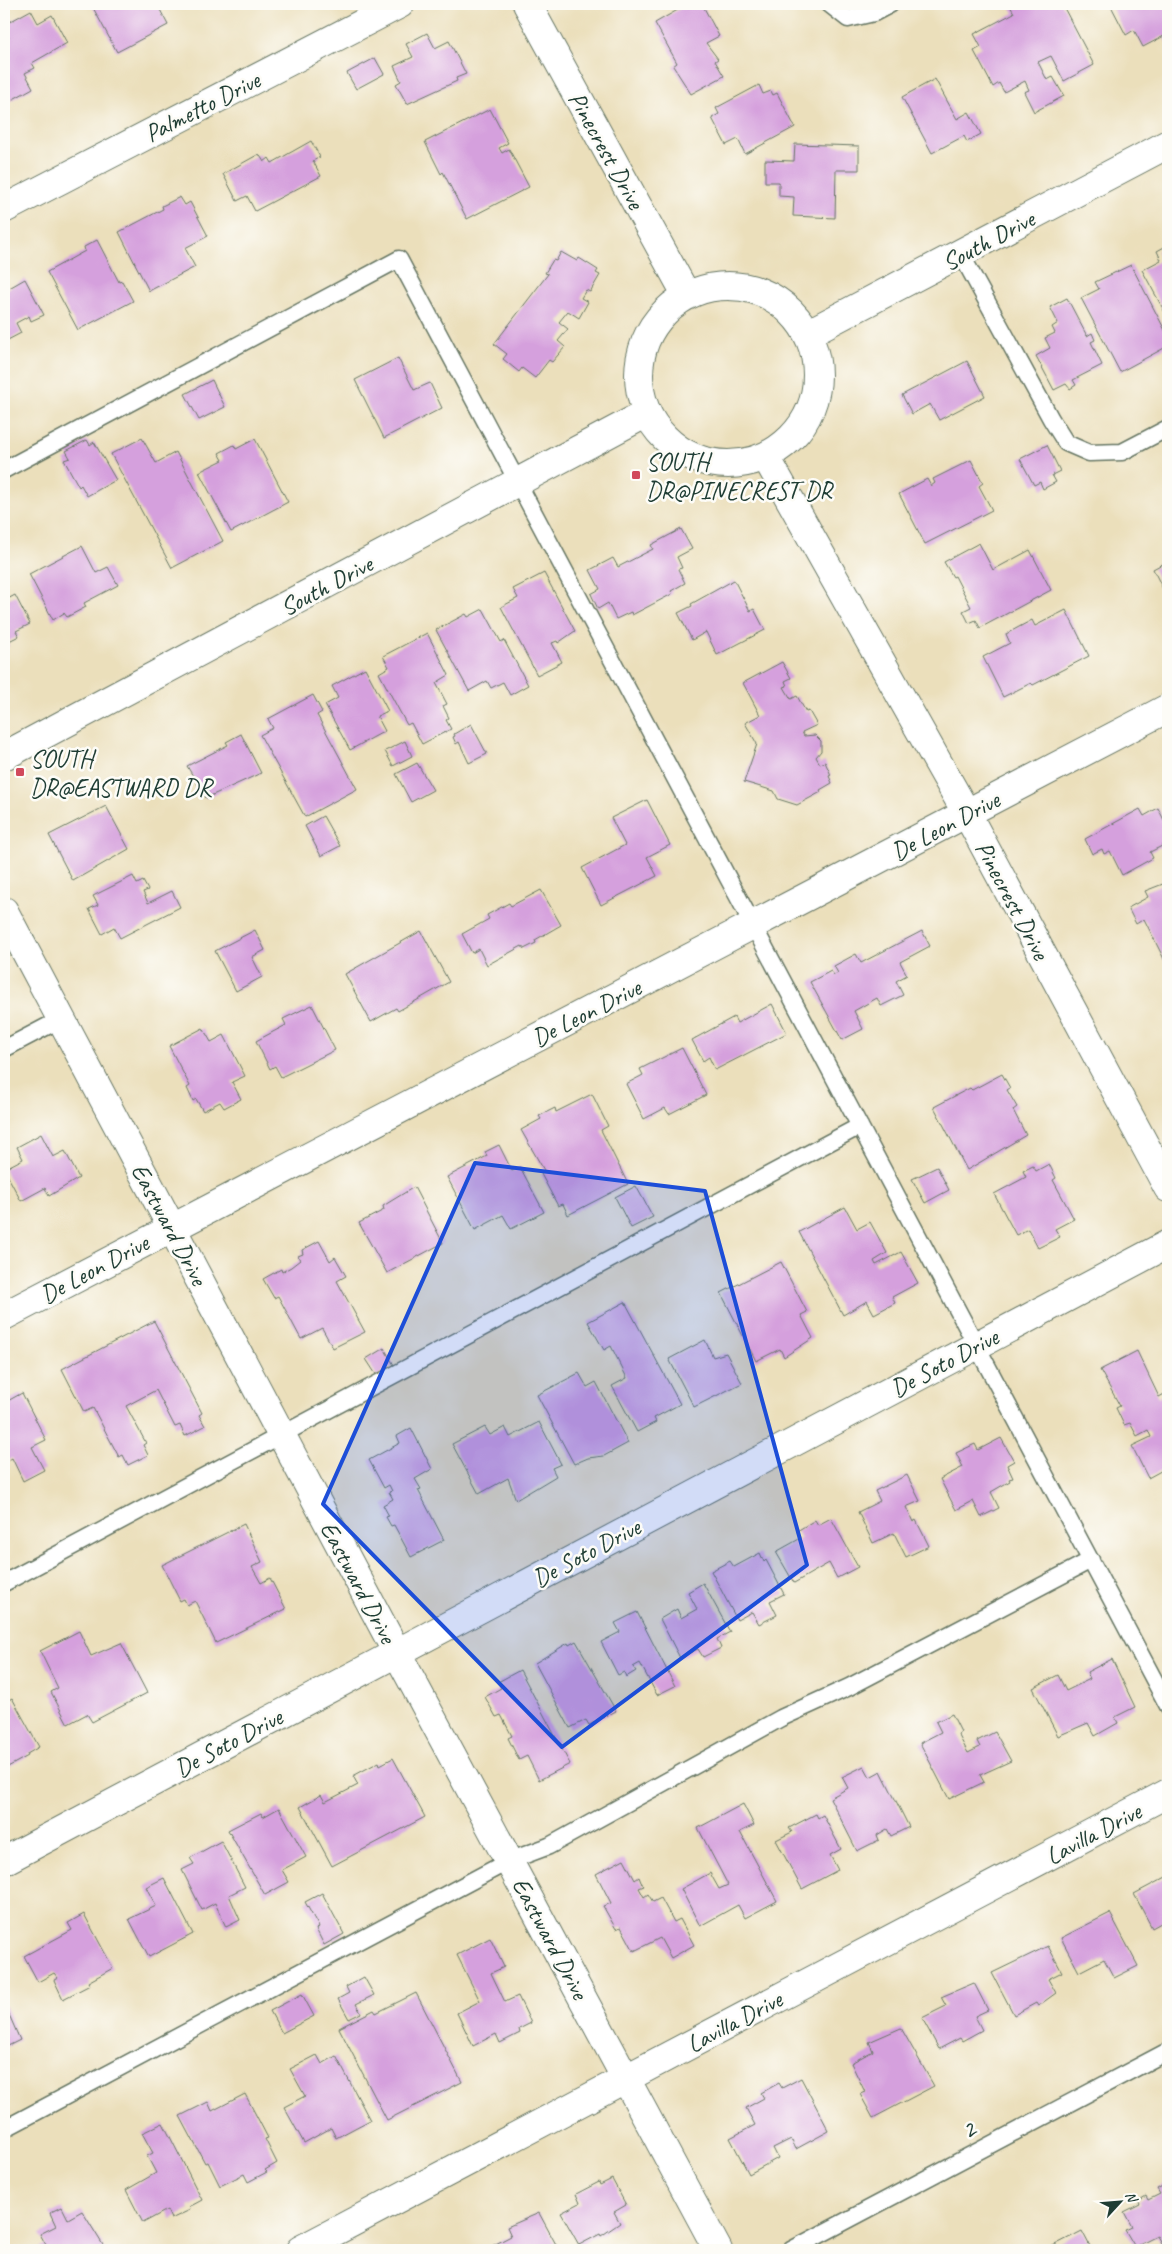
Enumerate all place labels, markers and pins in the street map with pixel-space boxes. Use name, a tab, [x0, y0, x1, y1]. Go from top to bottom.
place label: SOUTH DR@PINECREST DR	[646, 446, 834, 507]
marker: SOUTH DR@PINECREST DR	[630, 469, 642, 481]
place label: SOUTH DR@EASTWARD DR	[30, 743, 214, 804]
marker: SOUTH DR@EASTWARD DR	[14, 766, 26, 778]

